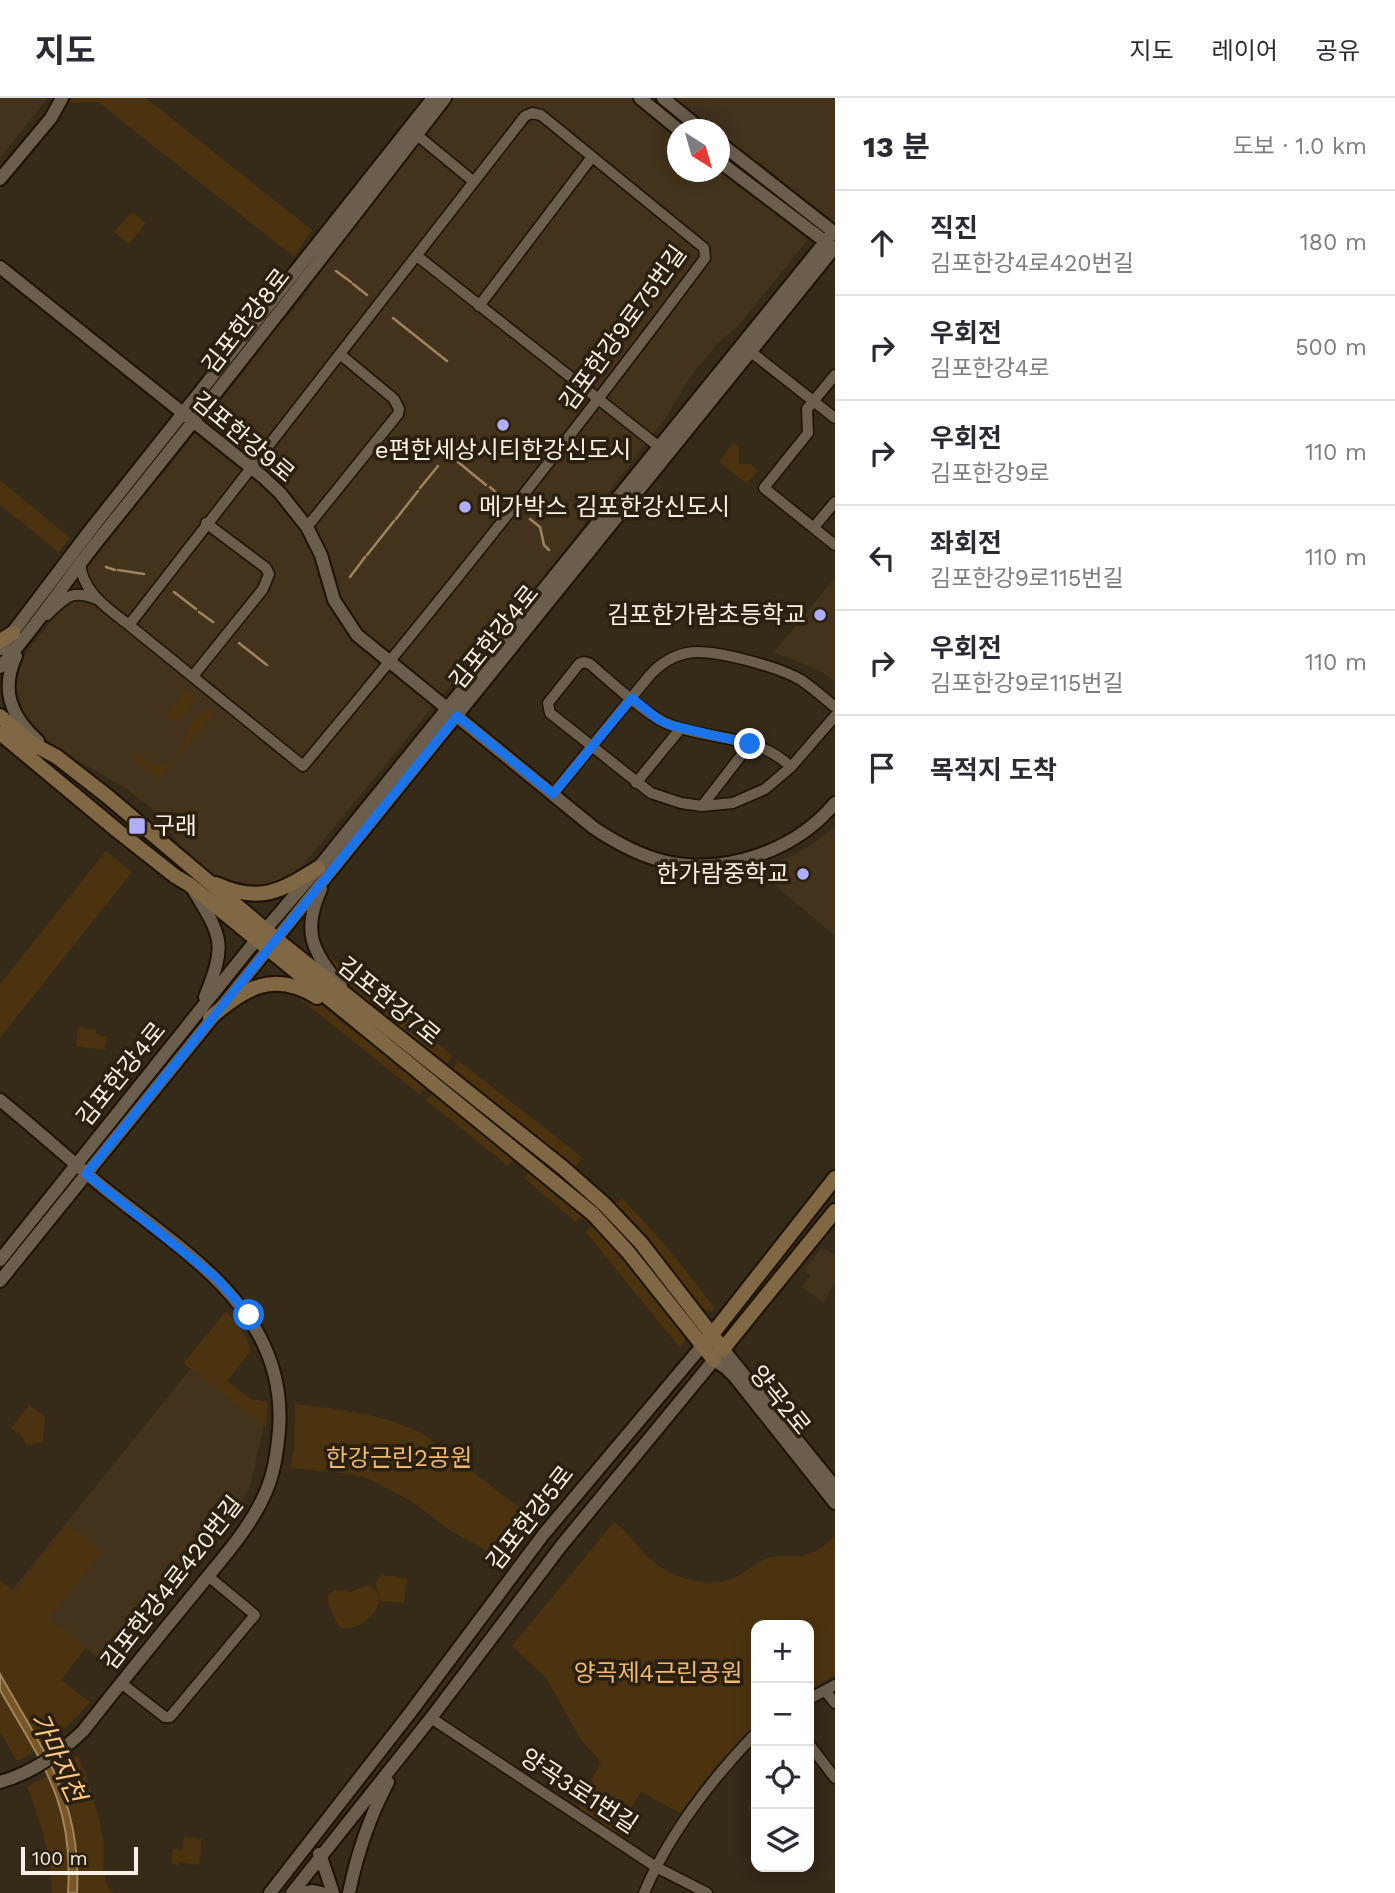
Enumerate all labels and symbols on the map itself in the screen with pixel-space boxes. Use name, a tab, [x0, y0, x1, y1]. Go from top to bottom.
north arrow	[667, 119, 730, 182]
street label: 김포한강9로75번길	[554, 240, 692, 416]
street label: 김포한강8로	[196, 263, 296, 379]
street label: 김포한강9로	[186, 386, 300, 488]
marker: e편한세상시티한강신도시	[495, 417, 511, 433]
place label: e편한세상시티한강신도시	[375, 436, 631, 464]
place label: 메가박스 김포한강신도시	[479, 493, 730, 521]
marker: 메가박스 김포한강신도시	[457, 499, 473, 515]
street label: 김포한강4로	[444, 580, 544, 694]
place label: 김포한가람초등학교	[607, 601, 806, 629]
marker: 김포한가람초등학교	[812, 607, 828, 623]
route end	[734, 728, 765, 759]
place label: 구래	[153, 812, 197, 840]
marker: 구래	[127, 816, 147, 836]
place label: 한가람중학교	[657, 860, 789, 888]
marker: 한가람중학교	[795, 866, 811, 882]
street label: 김포한강7로	[332, 951, 446, 1051]
street label: 김포한강4로	[71, 1017, 171, 1131]
route start	[233, 1299, 264, 1330]
street label: 양곡2로	[744, 1360, 816, 1440]
park label: 한강근린2공원	[326, 1444, 472, 1472]
street label: 김포한강5로	[481, 1460, 579, 1576]
street label: 김포한강4로420번길	[95, 1491, 249, 1675]
park label: 양곡제4근린공원	[573, 1659, 743, 1687]
water label: 가마지천	[24, 1707, 93, 1809]
street label: 양곡3로1번길	[515, 1743, 643, 1839]
scale bar	[21, 1844, 138, 1876]

